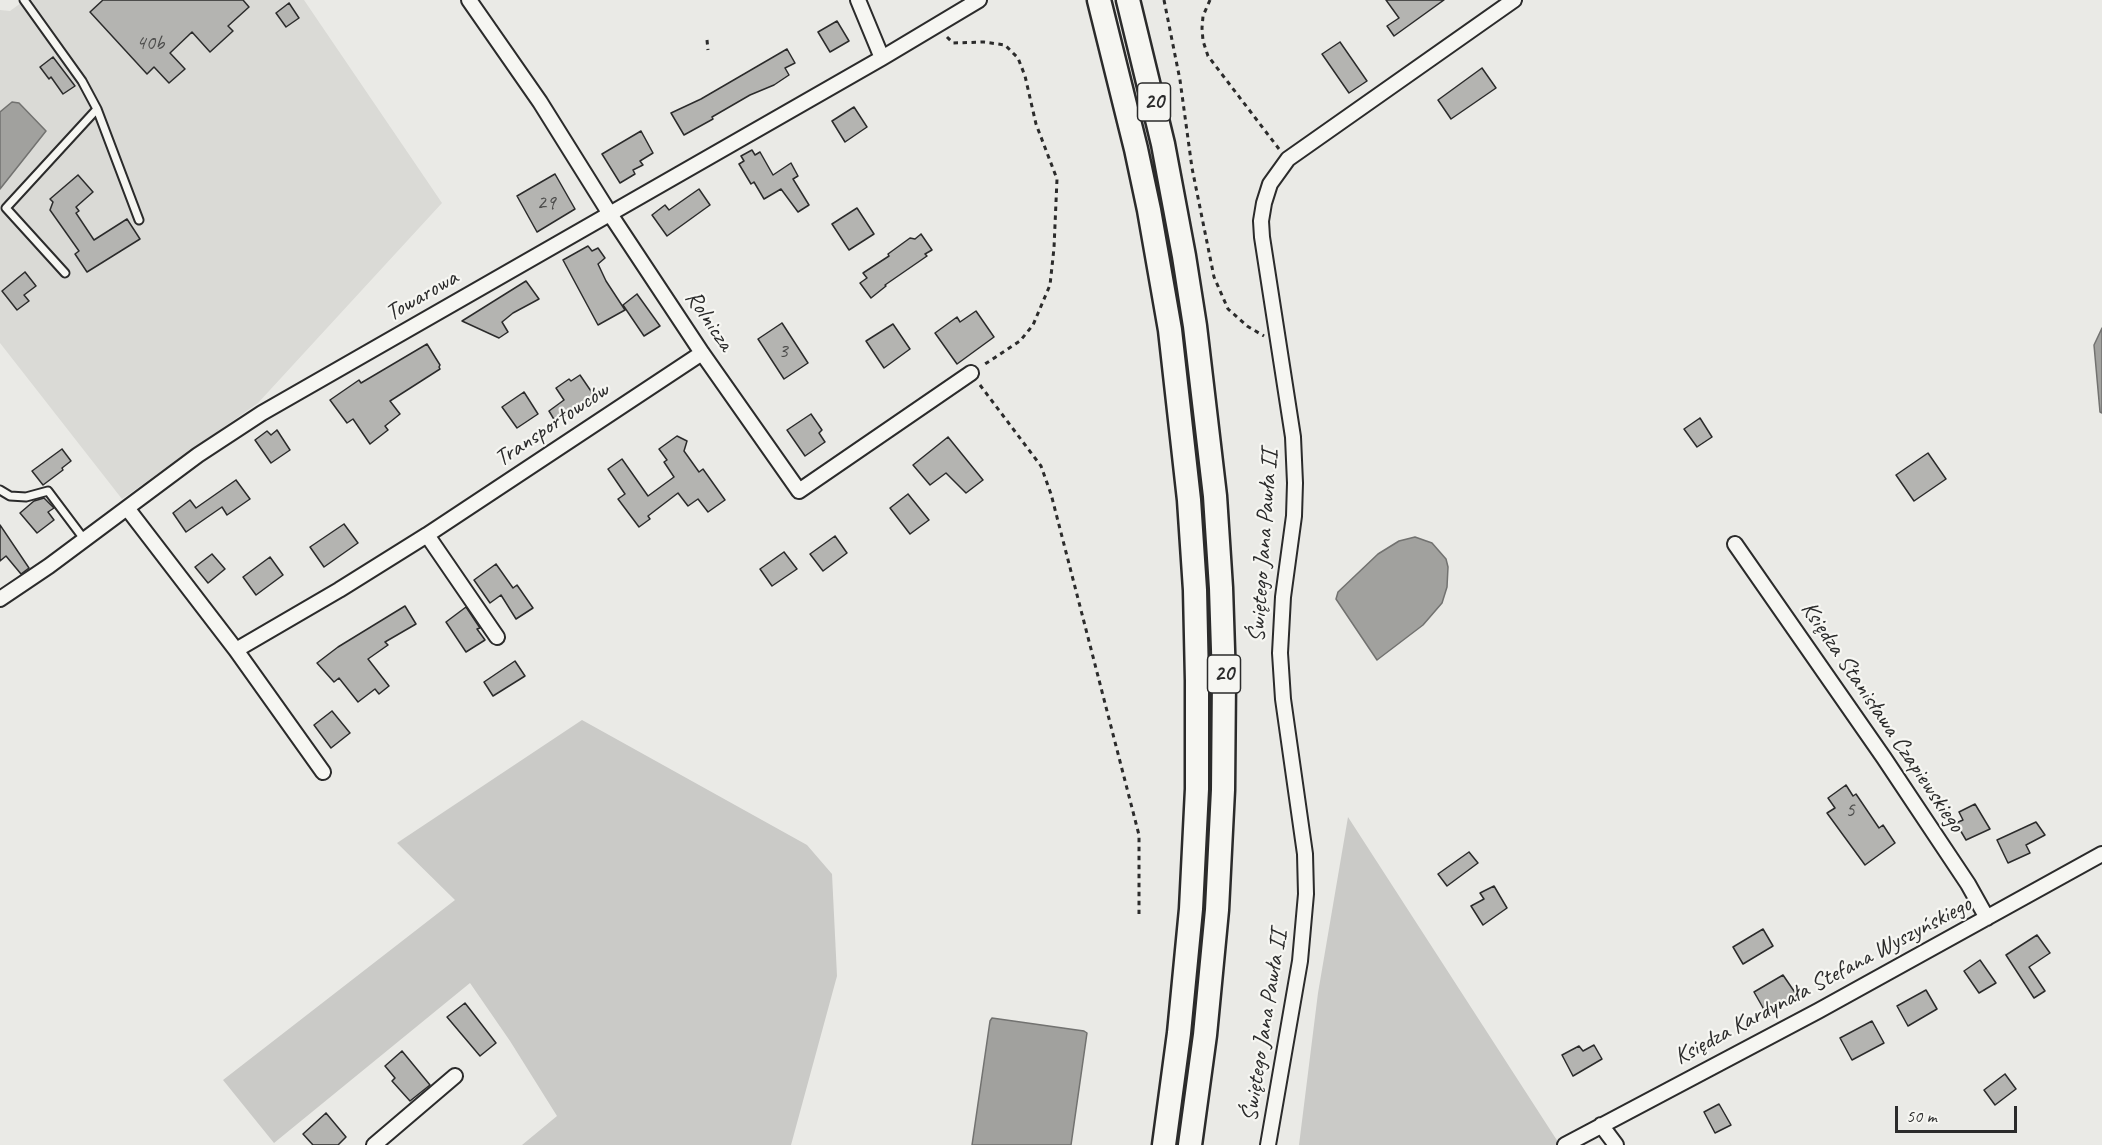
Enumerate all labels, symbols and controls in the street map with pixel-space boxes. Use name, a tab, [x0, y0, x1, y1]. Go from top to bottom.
house number: 40b	[136, 30, 164, 56]
road number: 20	[1138, 83, 1170, 121]
house number: 29	[537, 190, 555, 216]
street label: Towarowa	[381, 264, 463, 328]
street label: Rolnicza	[678, 285, 740, 357]
house number: 3	[778, 338, 788, 364]
street label: Transportowców	[489, 376, 615, 474]
street label: Świętego Jana Pawła II	[1243, 449, 1285, 643]
street label: Księdza Stanisława Czapiewskiego	[1794, 596, 1970, 838]
road number: 20	[1208, 655, 1240, 693]
house number: 5	[1845, 797, 1855, 823]
street label: Księdza Kardynała Stefana Wyszyńskiego	[1669, 890, 1977, 1072]
street label: Świętego Jana Pawła II	[1236, 928, 1294, 1124]
scale bar	[1898, 1094, 2020, 1132]
text: 50 m	[1906, 1105, 1937, 1127]

